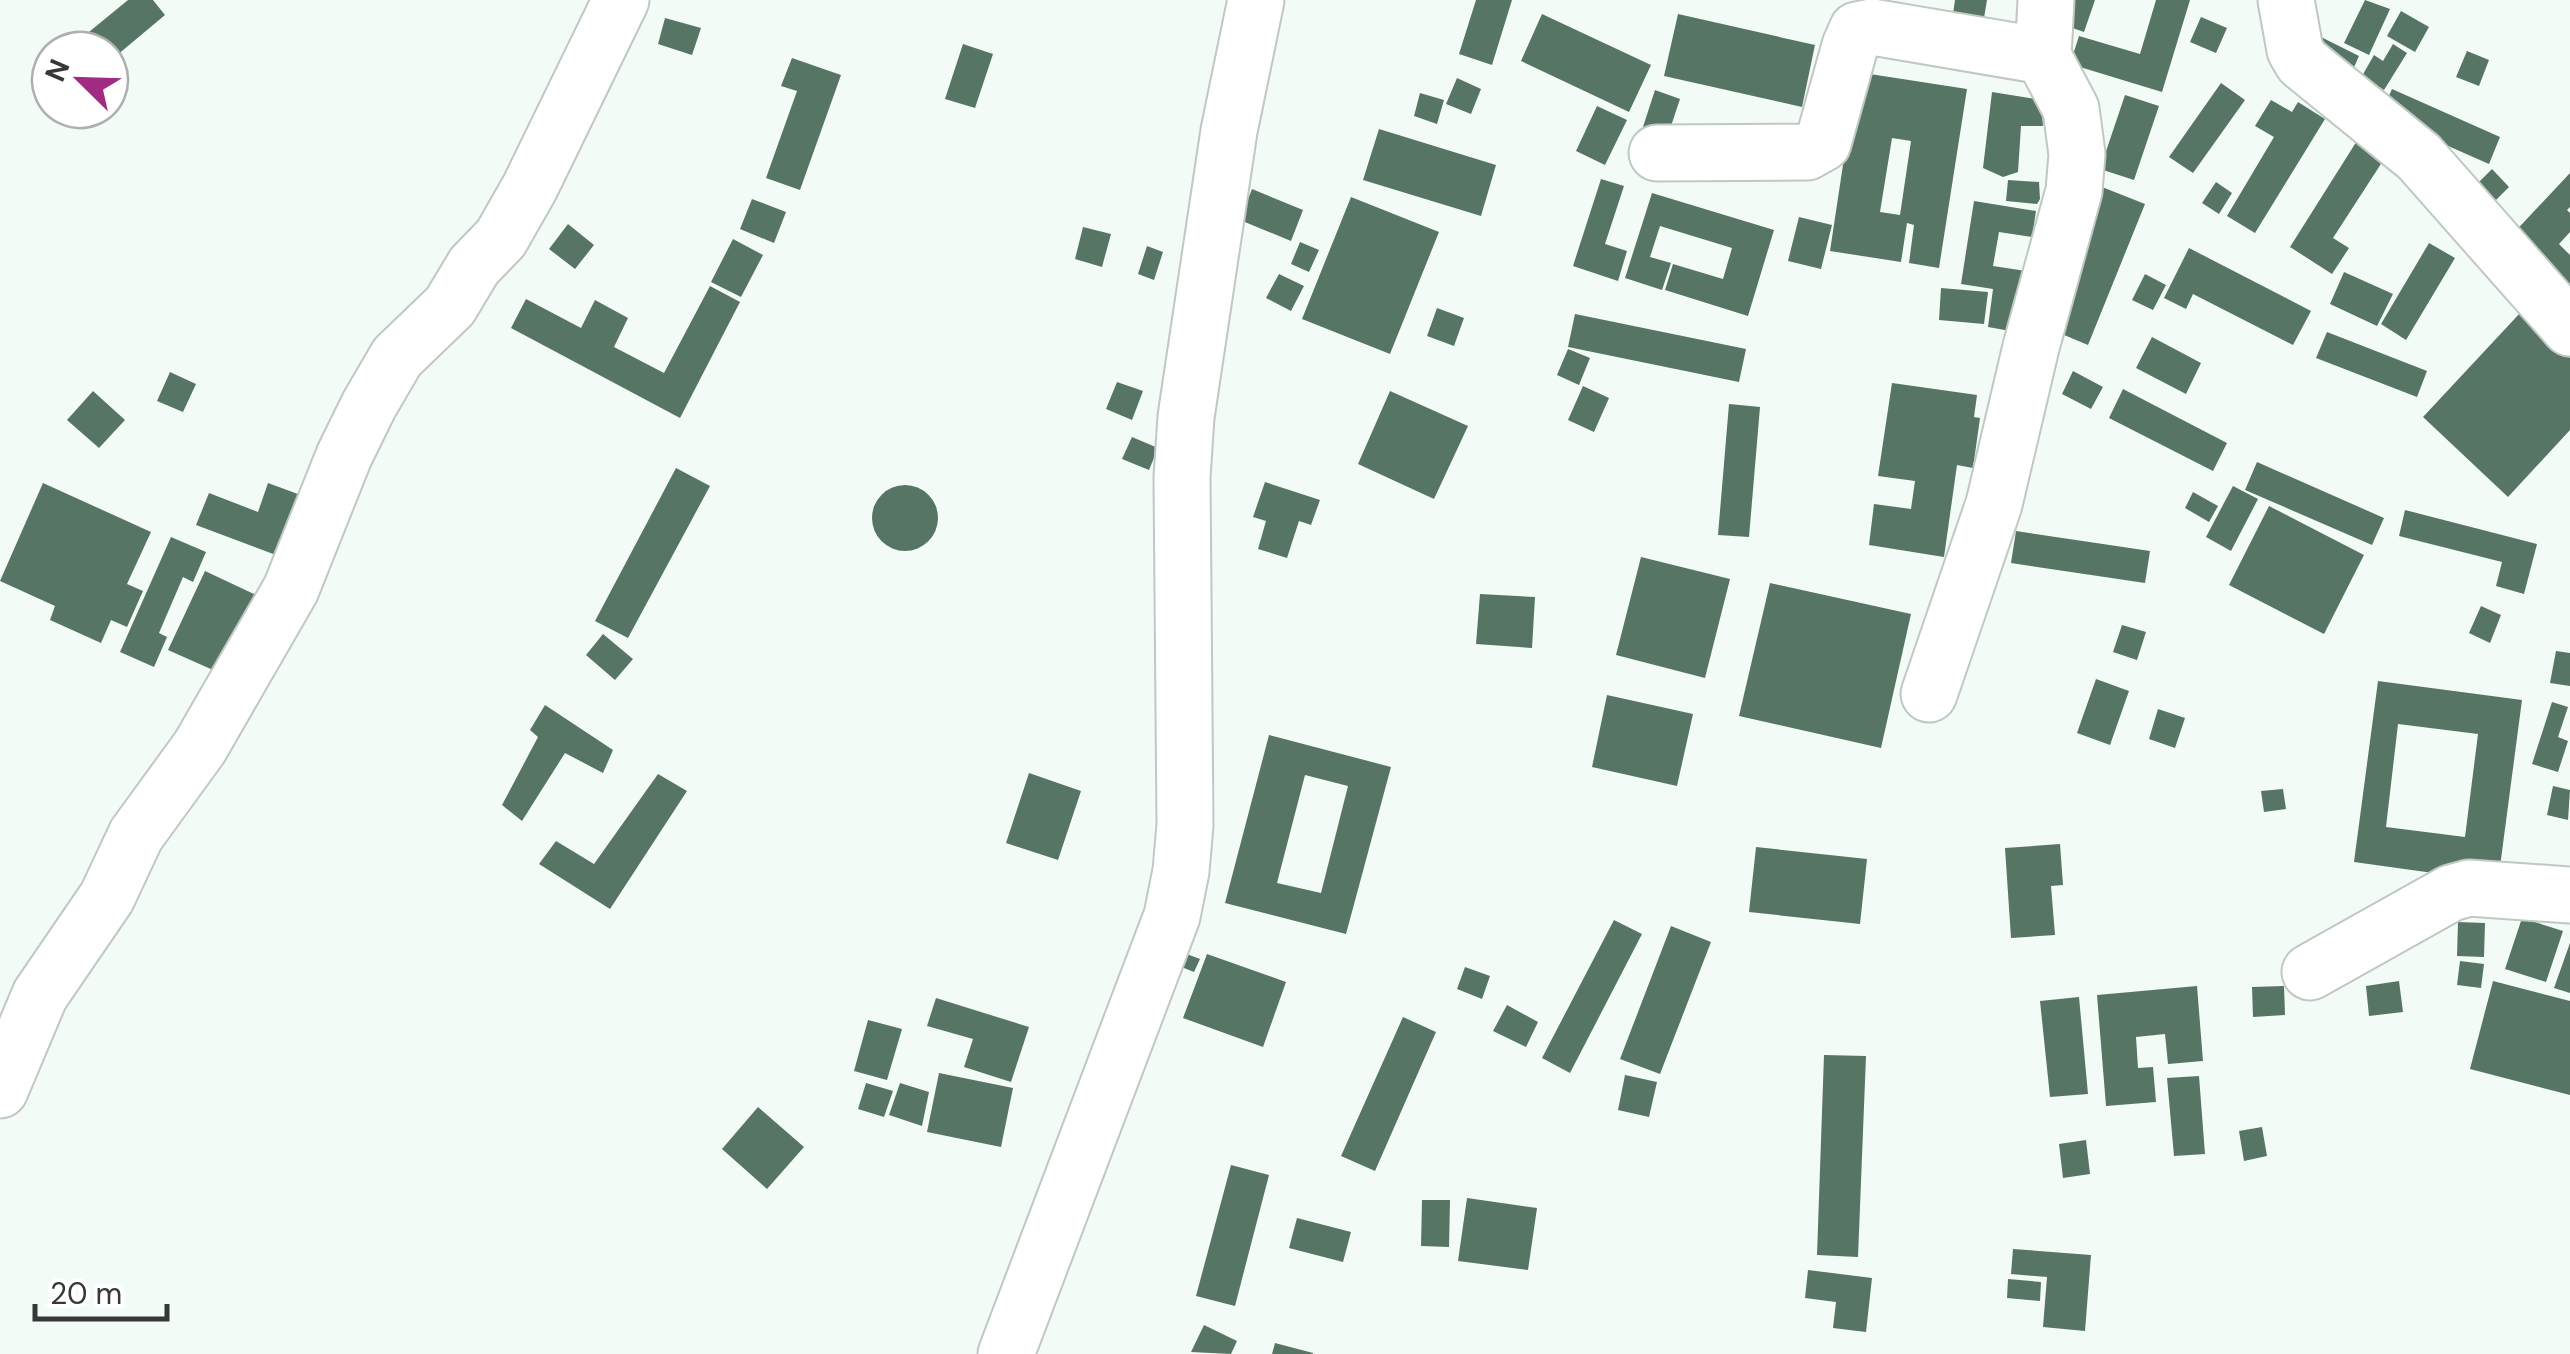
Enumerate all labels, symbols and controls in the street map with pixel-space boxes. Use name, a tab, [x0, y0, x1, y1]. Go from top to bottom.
north arrow	[30, 30, 130, 130]
text: N	[36, 54, 78, 87]
scale bar	[35, 1259, 168, 1321]
text: 20 m	[50, 1274, 122, 1313]

